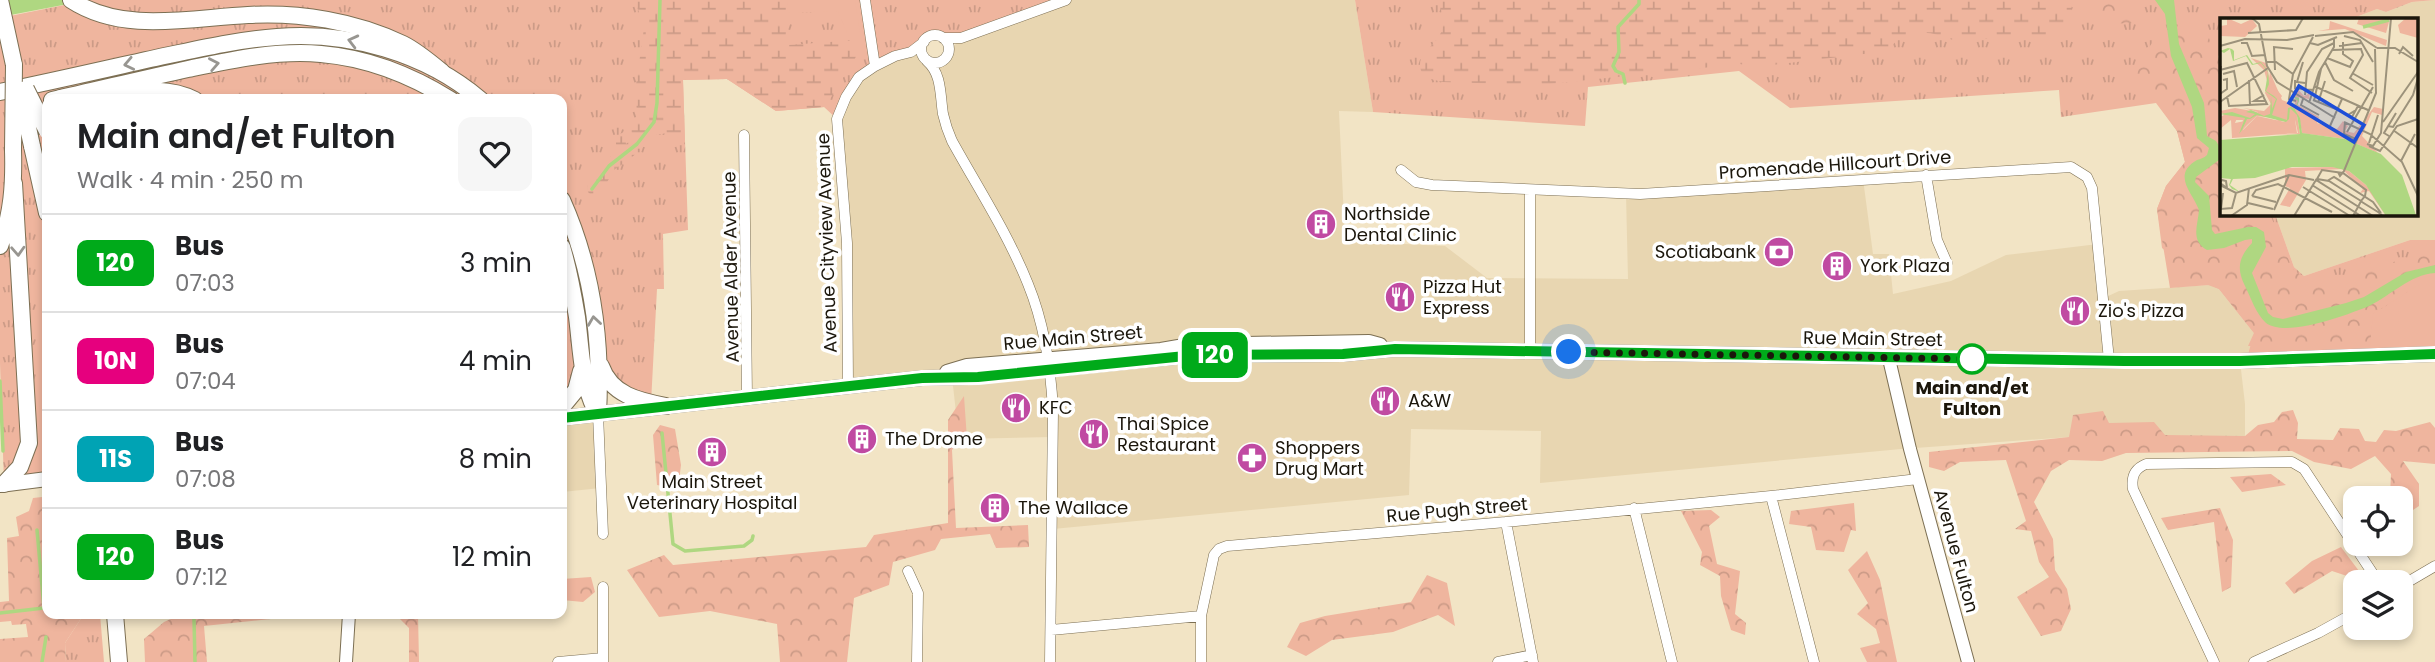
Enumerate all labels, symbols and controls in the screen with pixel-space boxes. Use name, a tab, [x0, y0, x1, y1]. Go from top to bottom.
inset map	[2220, 18, 2418, 215]
one-way arrow	[348, 35, 360, 49]
one-way arrow	[123, 56, 135, 71]
one-way arrow	[208, 57, 220, 72]
text: Main and/et Fulton	[77, 113, 396, 160]
button: heart	[458, 117, 532, 191]
street label: Avenue Cityview Avenue	[810, 133, 843, 354]
street label: Promenade Hillcourt Drive	[1718, 144, 1952, 185]
text: Walk · 4 min · 250 m	[77, 164, 303, 196]
street label: Avenue Alder Avenue	[716, 171, 745, 363]
place label: Northside Dental Clinic	[1344, 201, 1457, 247]
building icon: Northside Dental Clinic	[1304, 207, 1338, 241]
text: Bus	[175, 228, 224, 264]
bank icon: Scotiabank	[1762, 235, 1796, 269]
place label: Scotiabank	[1655, 239, 1757, 264]
text: 3 min	[460, 245, 532, 281]
one-way arrow	[10, 246, 25, 257]
text: 120	[96, 246, 135, 279]
building icon: York Plaza	[1820, 249, 1854, 283]
place label: York Plaza	[1860, 253, 1950, 278]
text: 07:03	[175, 267, 235, 299]
place label: Pizza Hut Express	[1423, 274, 1502, 320]
restaurant icon: Pizza Hut Express	[1383, 280, 1417, 314]
restaurant icon: Zio's Pizza	[2058, 294, 2092, 328]
place label: Zio's Pizza	[2098, 298, 2184, 323]
one-way arrow	[587, 316, 602, 327]
street label: Rue Main Street	[1002, 319, 1144, 356]
street label: Rue Main Street	[1803, 325, 1943, 352]
text: Bus	[175, 326, 224, 362]
line badge: 120	[1175, 332, 1255, 378]
your location	[1551, 334, 1586, 369]
text: 120	[1196, 338, 1234, 371]
text: 4 min	[459, 343, 532, 379]
text: 10N	[94, 344, 137, 377]
marker: Main and/et Fulton	[1957, 344, 1987, 374]
text: 07:04	[175, 365, 236, 397]
place label: Main and/et Fulton	[1915, 375, 2029, 421]
restaurant icon: A&W	[1368, 384, 1402, 418]
place label: A&W	[1408, 388, 1451, 413]
restaurant icon: KFC	[999, 391, 1033, 425]
place label: KFC	[1039, 395, 1073, 420]
place label: Thai Spice Restaurant	[1117, 411, 1216, 457]
restaurant icon: Thai Spice Restaurant	[1077, 417, 1111, 451]
building icon: The Drome	[845, 422, 879, 456]
text: Bus	[175, 424, 224, 460]
place label: The Drome	[885, 426, 983, 451]
building icon: Main Street Veterinary Hospital	[695, 435, 729, 469]
place label: Shoppers Drug Mart	[1275, 435, 1364, 481]
text: 8 min	[459, 441, 532, 477]
pharmacy icon: Shoppers Drug Mart	[1235, 441, 1269, 475]
text: 11S	[99, 442, 132, 475]
text: 07:08	[175, 463, 236, 495]
place label: Main Street Veterinary Hospital	[627, 469, 797, 515]
street label: Avenue Fulton	[1928, 486, 1985, 615]
map controls	[2343, 486, 2413, 640]
button: locate	[2343, 486, 2413, 556]
building icon: The Wallace	[978, 491, 1012, 525]
street label: Rue Pugh Street	[1385, 491, 1529, 528]
place label: The Wallace	[1018, 495, 1128, 520]
text: Bus	[175, 522, 224, 558]
text: 12 min	[452, 539, 532, 575]
text: 120	[96, 540, 135, 573]
text: 07:12	[175, 561, 228, 593]
button: layers	[2343, 570, 2413, 640]

